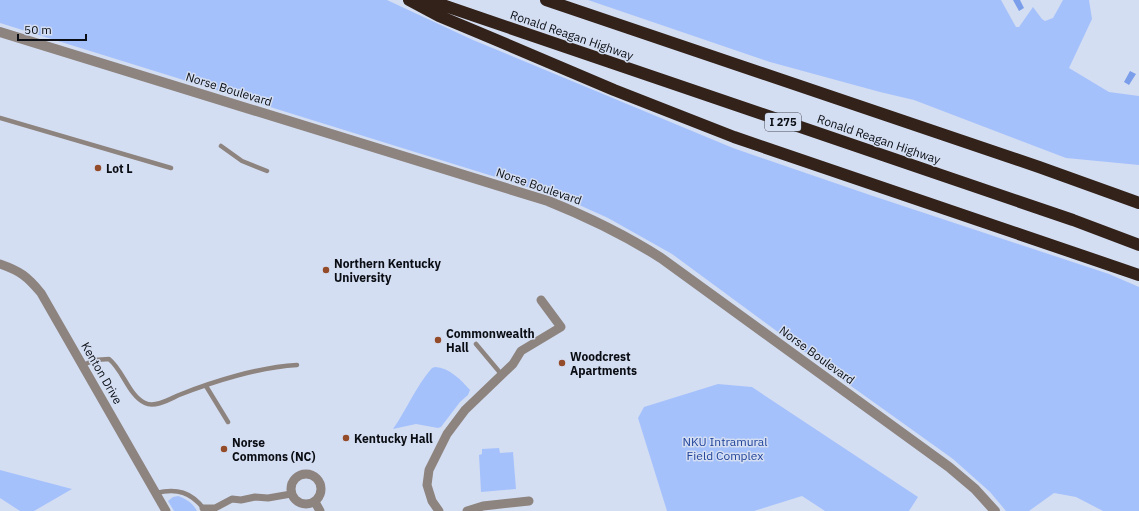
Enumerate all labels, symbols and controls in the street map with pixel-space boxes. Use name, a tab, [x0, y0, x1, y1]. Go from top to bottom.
street label: Ronald Reagan Highway	[508, 7, 636, 63]
scale bar	[18, 16, 86, 42]
text: 50 m	[24, 22, 52, 37]
street label: Norse Boulevard	[184, 69, 274, 109]
street label: Ronald Reagan Highway	[815, 111, 943, 167]
road number: I 275	[765, 113, 801, 131]
place label: Lot L	[106, 161, 133, 176]
marker: Lot L	[93, 163, 103, 173]
street label: Norse Boulevard	[494, 164, 584, 208]
place label: Northern Kentucky University	[334, 256, 441, 285]
marker: Northern Kentucky University	[321, 265, 331, 275]
street label: Norse Boulevard	[776, 323, 858, 387]
place label: Commonwealth Hall	[446, 326, 535, 355]
marker: Commonwealth Hall	[433, 335, 443, 345]
street label: Kenton Drive	[78, 339, 126, 407]
place label: Woodcrest Apartments	[570, 349, 637, 378]
marker: Woodcrest Apartments	[557, 358, 567, 368]
place label: Kentucky Hall	[354, 431, 433, 446]
marker: Kentucky Hall	[341, 433, 351, 443]
park label: NKU Intramural Field Complex	[683, 434, 767, 463]
place label: Norse Commons (NC)	[232, 435, 315, 464]
marker: Norse Commons (NC)	[219, 444, 229, 454]

